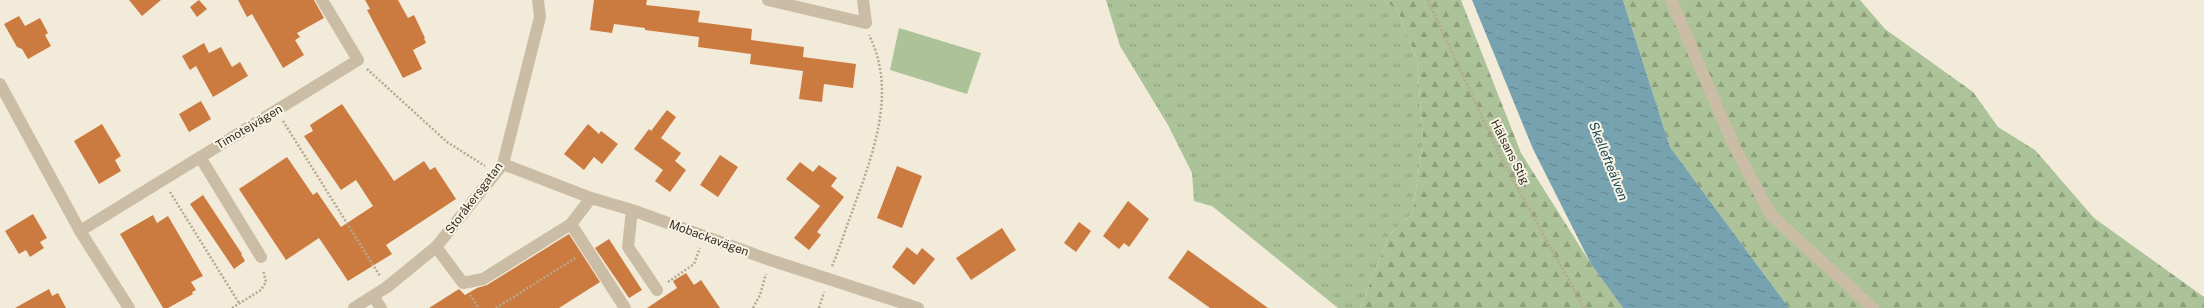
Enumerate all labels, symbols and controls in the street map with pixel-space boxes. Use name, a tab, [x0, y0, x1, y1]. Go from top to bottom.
street label: Timotejvägen	[213, 102, 285, 152]
street label: Hälsans Stig	[1488, 117, 1532, 187]
water label: Skellefteälven	[1586, 120, 1631, 203]
street label: Storåkersgatan	[443, 159, 506, 237]
street label: Mobackavägen	[667, 217, 751, 259]

